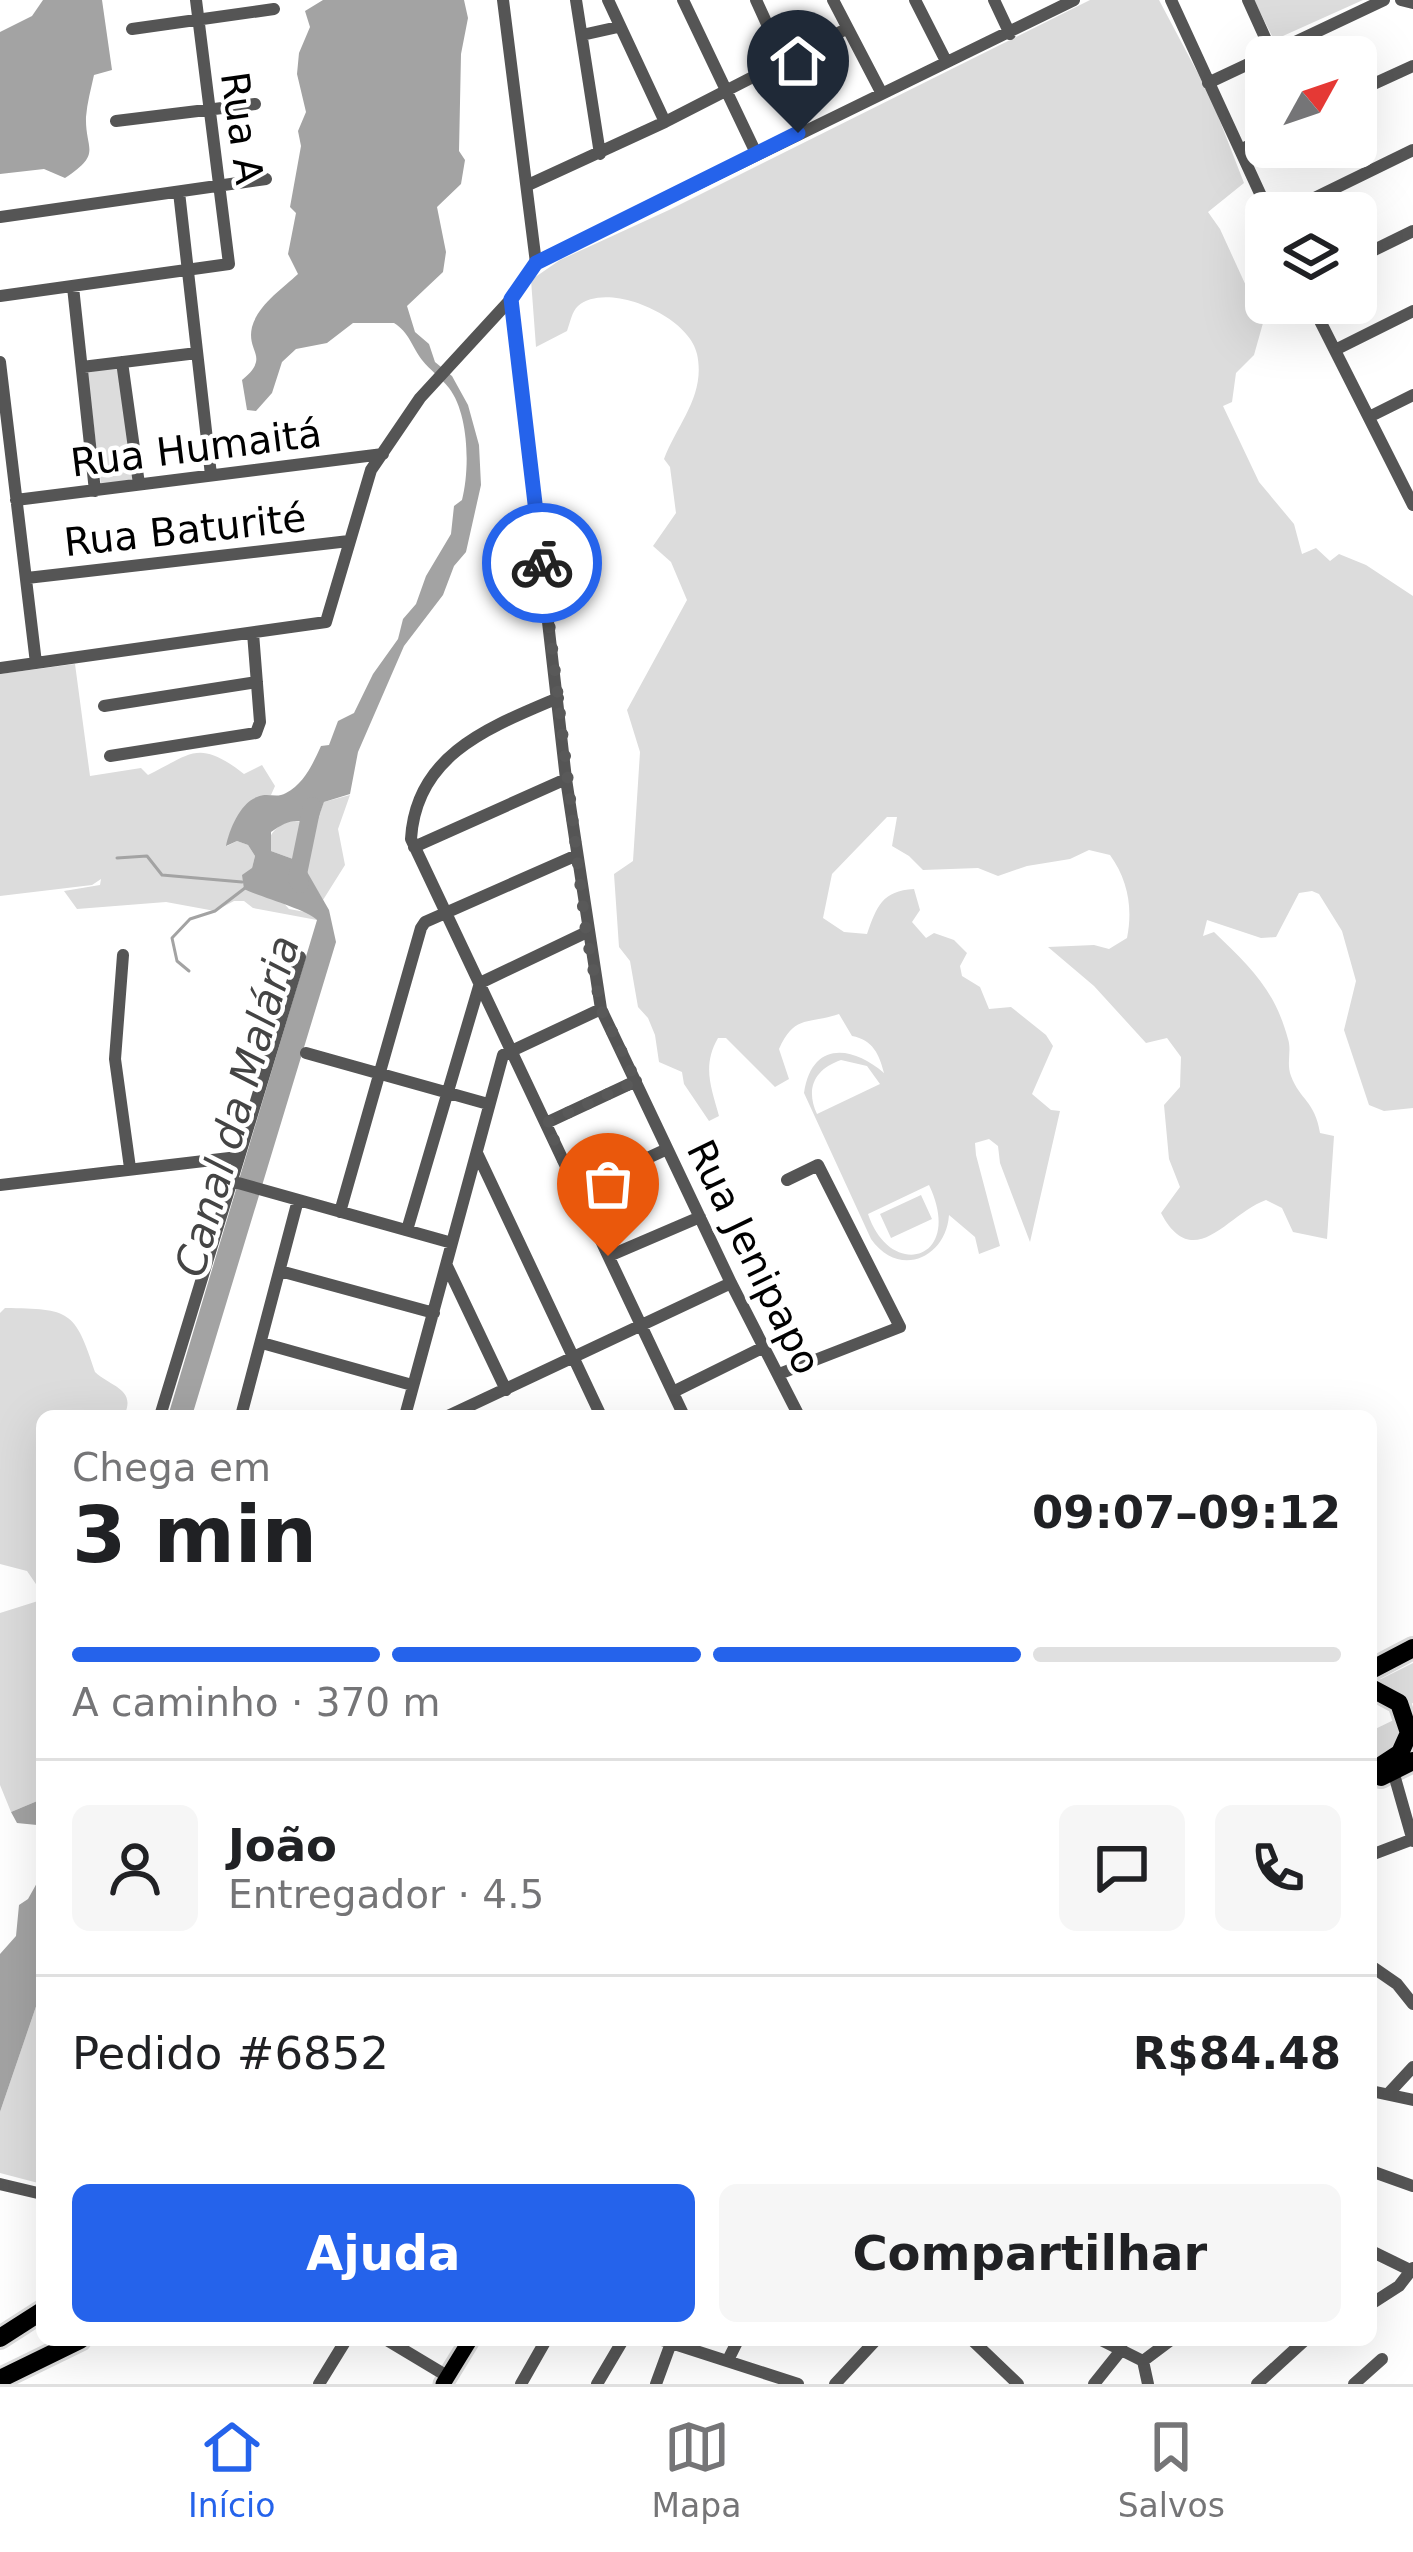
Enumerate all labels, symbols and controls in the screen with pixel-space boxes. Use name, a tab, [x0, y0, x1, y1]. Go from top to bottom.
pin	[747, 10, 849, 133]
icon: home	[765, 28, 831, 94]
north arrow	[1245, 36, 1377, 168]
map controls	[1245, 36, 1377, 324]
street label: Rua A	[212, 69, 272, 187]
button: layers	[1245, 192, 1377, 324]
street label: Rua Humaitá	[68, 410, 324, 486]
street label: Rua Baturité	[62, 495, 308, 565]
courier	[482, 503, 602, 623]
icon: bike	[509, 530, 575, 596]
water label: Canal da Malária	[165, 930, 309, 1282]
pin	[557, 1133, 659, 1256]
street label: Rua Jenipapo	[678, 1133, 830, 1381]
icon: bag	[575, 1151, 641, 1217]
text: Chega em	[72, 1445, 271, 1490]
text: 09:07–09:12	[1032, 1486, 1341, 1539]
text: 3 min	[72, 1490, 317, 1580]
text: A caminho · 370 m	[72, 1680, 441, 1725]
button: person	[72, 1805, 198, 1931]
button: chat	[1059, 1805, 1185, 1931]
button: phone	[1215, 1805, 1341, 1931]
text: João	[228, 1819, 337, 1872]
text: Entregador · 4.5	[228, 1872, 544, 1917]
text: Pedido #6852	[72, 2027, 389, 2080]
text: R$84.48	[1133, 2027, 1341, 2080]
button: Ajuda	[72, 2184, 695, 2322]
button: Compartilhar	[719, 2184, 1341, 2322]
tab: Início	[188, 2414, 275, 2525]
tab: Mapa	[652, 2414, 741, 2525]
tab: Salvos	[1118, 2414, 1225, 2525]

